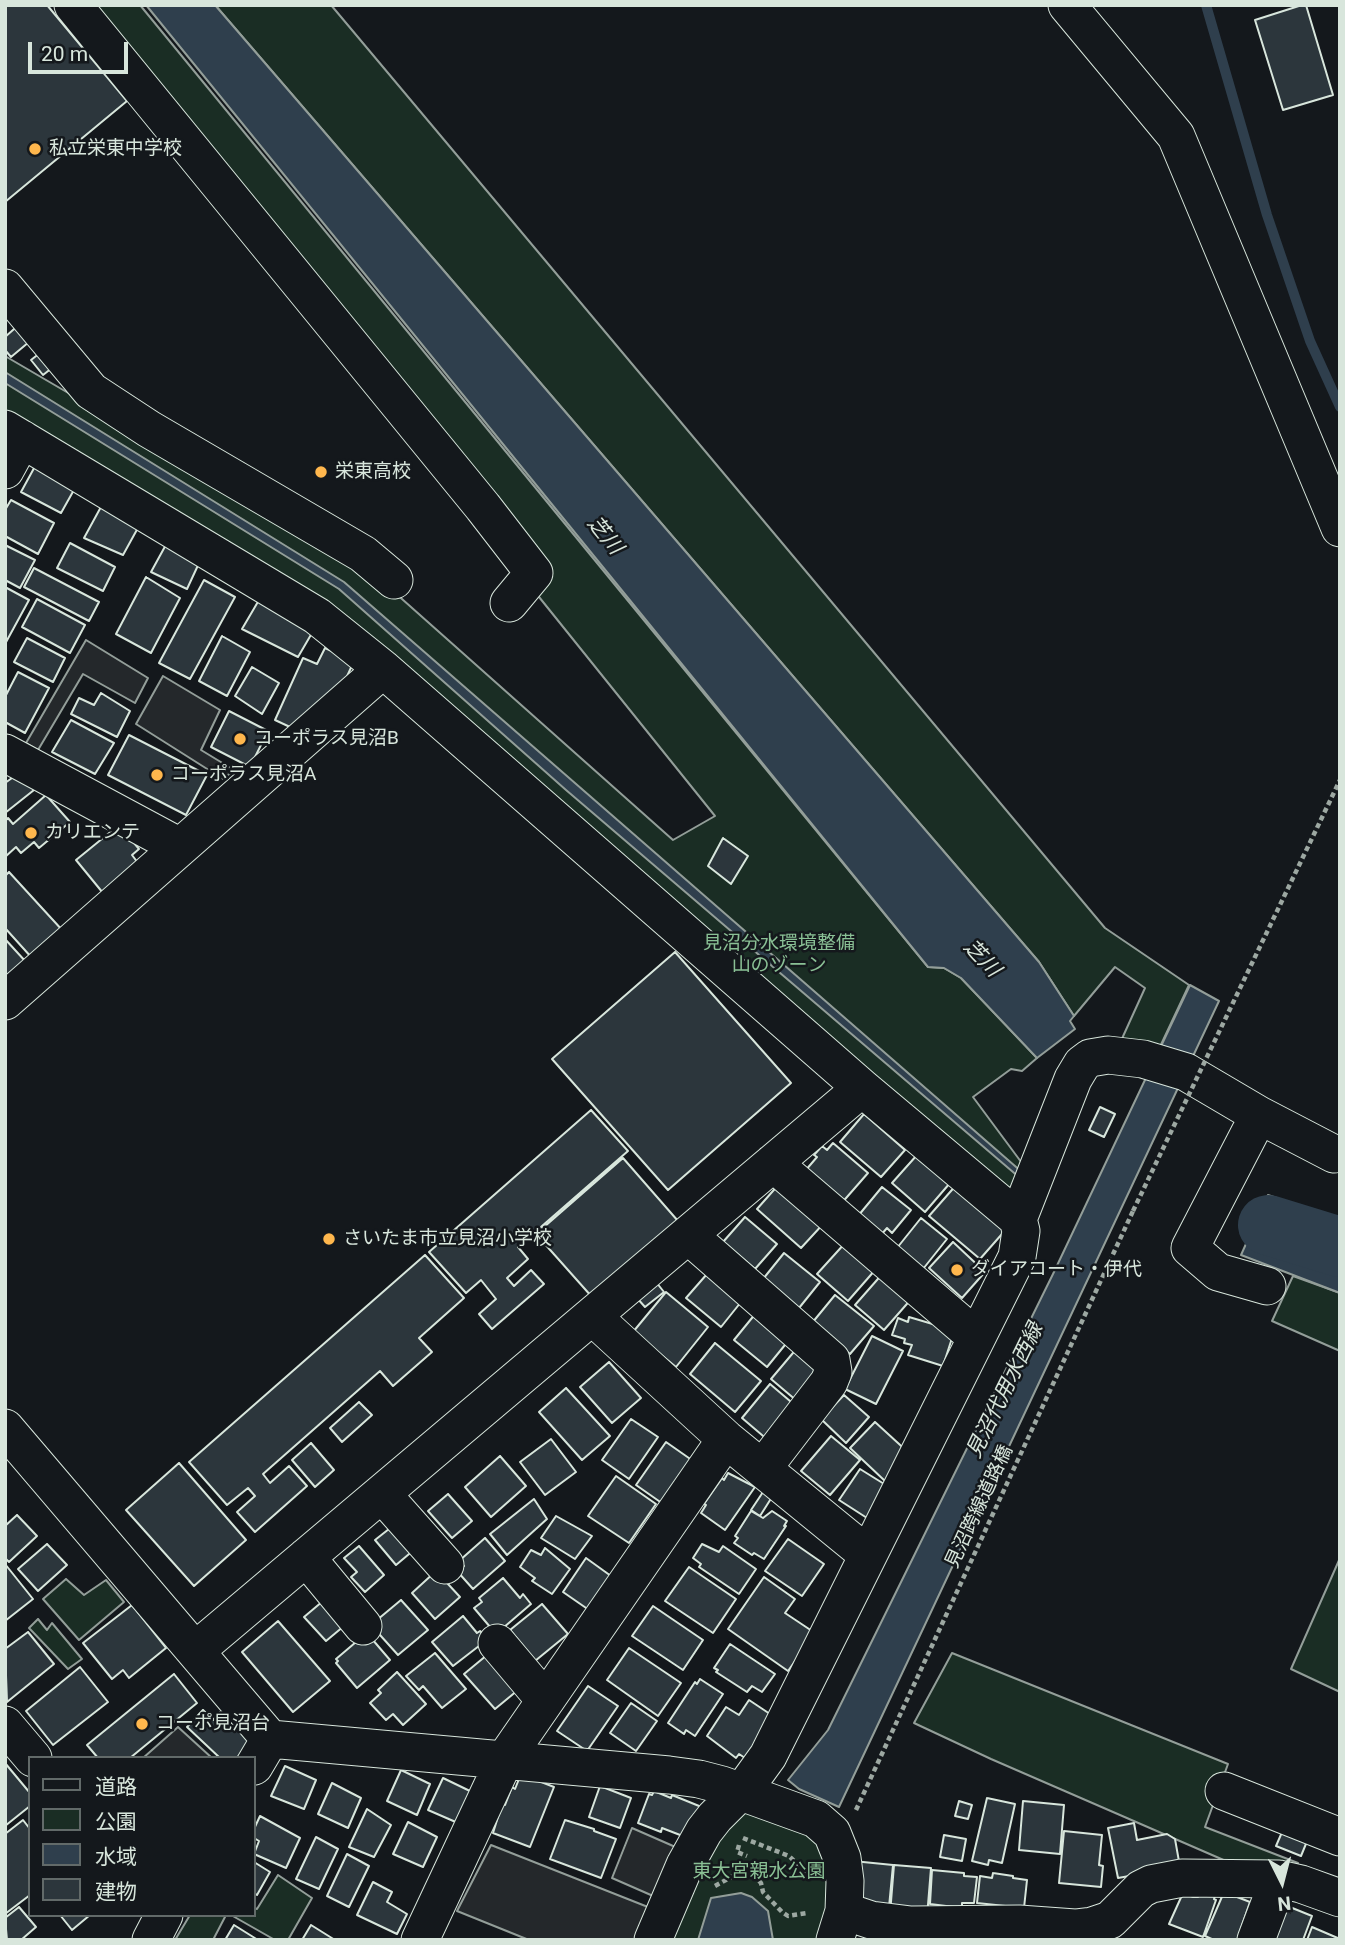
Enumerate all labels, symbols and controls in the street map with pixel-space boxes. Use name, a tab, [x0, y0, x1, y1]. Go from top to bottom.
scale bar	[32, 28, 131, 72]
text: 20 m	[41, 42, 88, 66]
place label: 私立栄東中学校	[49, 138, 182, 160]
marker: 私立栄東中学校	[27, 141, 43, 157]
place label: 栄東高校	[335, 461, 411, 483]
marker: 栄東高校	[313, 464, 329, 480]
water label: 芝川	[581, 512, 627, 560]
place label: コーポラス見沼B	[254, 728, 399, 750]
marker: コーポラス見沼B	[232, 731, 248, 747]
place label: コーポラス見沼A	[171, 764, 316, 786]
marker: コーポラス見沼A	[149, 767, 165, 783]
place label: カリエンテ	[45, 822, 140, 844]
marker: カリエンテ	[23, 825, 39, 841]
park label: 見沼分水環境整備 山のゾーン	[703, 933, 855, 977]
water label: 芝川	[957, 935, 1005, 983]
place label: さいたま市立見沼小学校	[343, 1228, 552, 1250]
marker: さいたま市立見沼小学校	[321, 1231, 337, 1247]
place label: ダイアコート・伊代	[971, 1259, 1142, 1281]
marker: ダイアコート・伊代	[949, 1262, 965, 1278]
water label: 見沼代用水西緑	[962, 1319, 1050, 1463]
street label: 見沼跨線道路橋	[942, 1442, 1018, 1572]
place label: コーポ見沼台	[156, 1713, 270, 1735]
marker: コーポ見沼台	[134, 1716, 150, 1732]
legend	[28, 1756, 256, 1917]
text: 道路	[95, 1775, 137, 1799]
text: 公園	[95, 1810, 137, 1834]
text: 水域	[95, 1845, 137, 1869]
north arrow	[1247, 1847, 1317, 1917]
park label: 東大宮親水公園	[693, 1861, 825, 1883]
text: 建物	[95, 1880, 137, 1904]
text: N	[1276, 1891, 1292, 1916]

